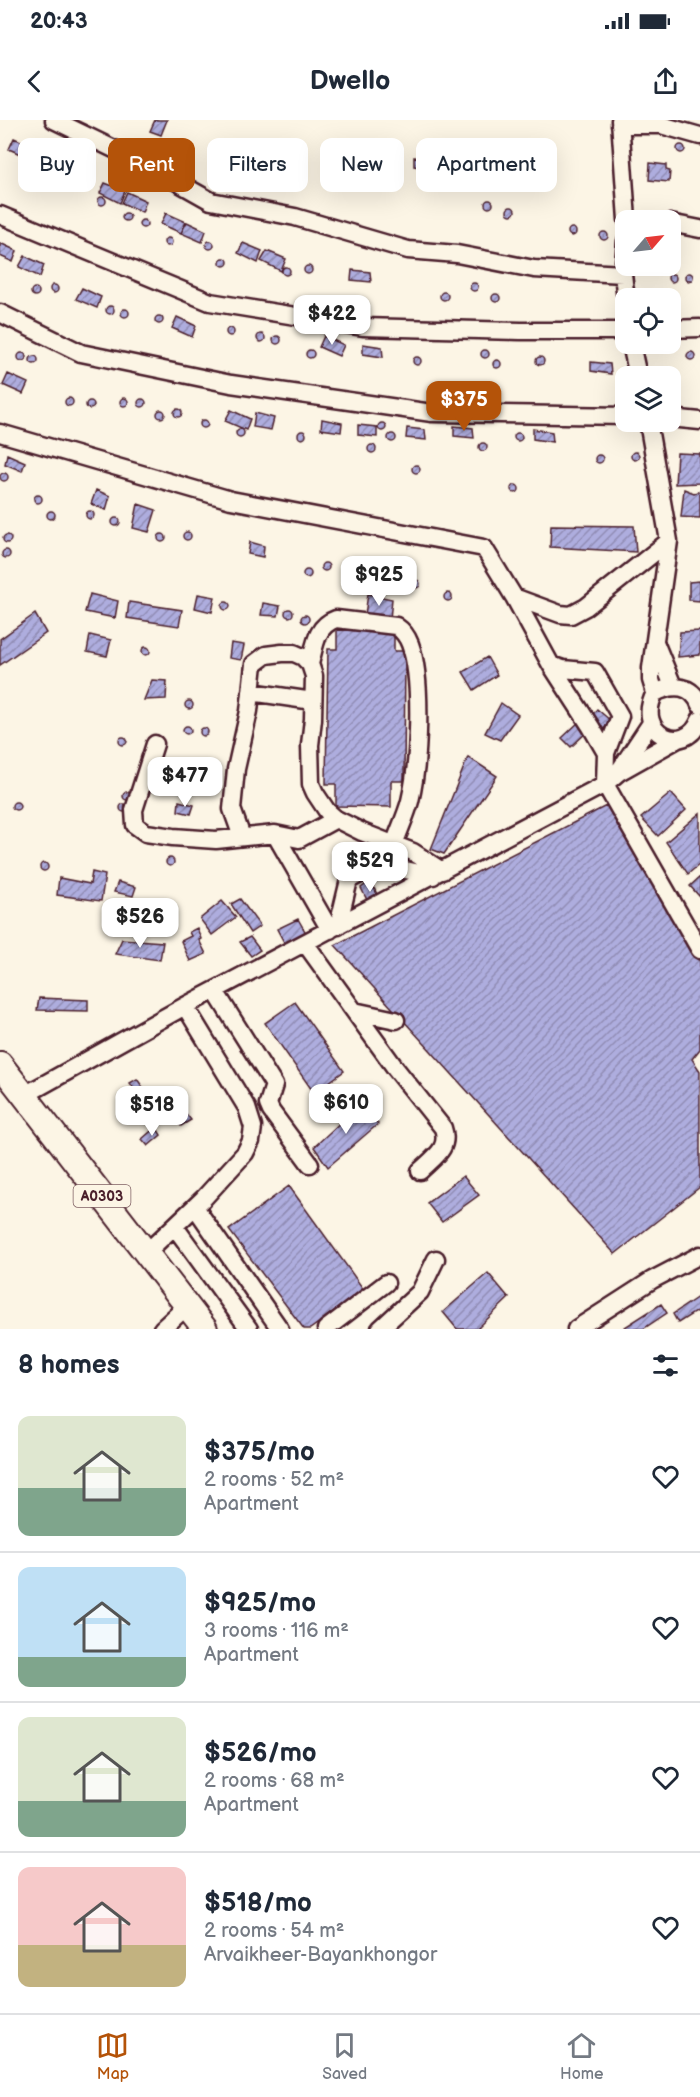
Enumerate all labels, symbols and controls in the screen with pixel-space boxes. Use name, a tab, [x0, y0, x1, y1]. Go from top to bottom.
text: 20:43	[30, 8, 88, 35]
icon: back	[18, 65, 51, 98]
text: Dwello	[310, 65, 390, 97]
icon: share	[649, 65, 682, 98]
chip: Buy	[18, 138, 96, 192]
chip: Rent	[108, 138, 195, 192]
chip: Filters	[207, 138, 308, 192]
chip: New	[320, 138, 404, 192]
chip: Apartment	[416, 138, 557, 192]
north arrow	[615, 210, 681, 276]
map controls	[615, 210, 681, 432]
button: locate	[615, 288, 681, 354]
pin: $422	[296, 295, 368, 346]
text: $422	[308, 302, 356, 326]
button: layers	[615, 366, 681, 432]
pin: $375	[428, 381, 500, 432]
text: $375	[440, 388, 488, 412]
pin: $925	[343, 556, 415, 607]
text: $925	[355, 563, 403, 587]
pin: $477	[149, 757, 221, 808]
text: $477	[161, 764, 209, 788]
pin: $529	[334, 842, 406, 893]
text: $529	[346, 849, 394, 873]
pin: $526	[104, 898, 176, 949]
text: $526	[116, 905, 164, 929]
pin: $610	[310, 1084, 382, 1135]
pin: $518	[116, 1086, 188, 1137]
text: $610	[323, 1091, 369, 1115]
text: $518	[129, 1093, 175, 1117]
road number: A0303	[74, 1185, 130, 1207]
icon: filters	[649, 1349, 682, 1382]
text: 8 homes	[18, 1350, 120, 1381]
text: $375/mo	[204, 1437, 315, 1468]
icon: home	[66, 1440, 138, 1512]
icon: heart	[649, 1460, 682, 1493]
text: 2 rooms · 52 m²	[204, 1468, 344, 1492]
text: Apartment	[204, 1492, 299, 1516]
text: $925/mo	[204, 1588, 316, 1619]
icon: home	[66, 1591, 138, 1663]
icon: heart	[649, 1611, 682, 1644]
text: 3 rooms · 116 m²	[204, 1619, 349, 1643]
text: Apartment	[204, 1643, 299, 1667]
text: $526/mo	[204, 1738, 317, 1769]
icon: home	[66, 1741, 138, 1813]
icon: heart	[649, 1761, 682, 1794]
text: 2 rooms · 68 m²	[204, 1769, 345, 1793]
text: Apartment	[204, 1793, 299, 1817]
text: $518/mo	[204, 1888, 312, 1919]
icon: home	[66, 1891, 138, 1963]
icon: heart	[649, 1911, 682, 1944]
text: 2 rooms · 54 m²	[204, 1919, 344, 1943]
text: Arvaikheer-Bayankhongor	[204, 1943, 437, 1967]
tab: Map	[96, 2029, 129, 2084]
tab: Saved	[322, 2029, 367, 2084]
tab: Home	[560, 2029, 604, 2084]

